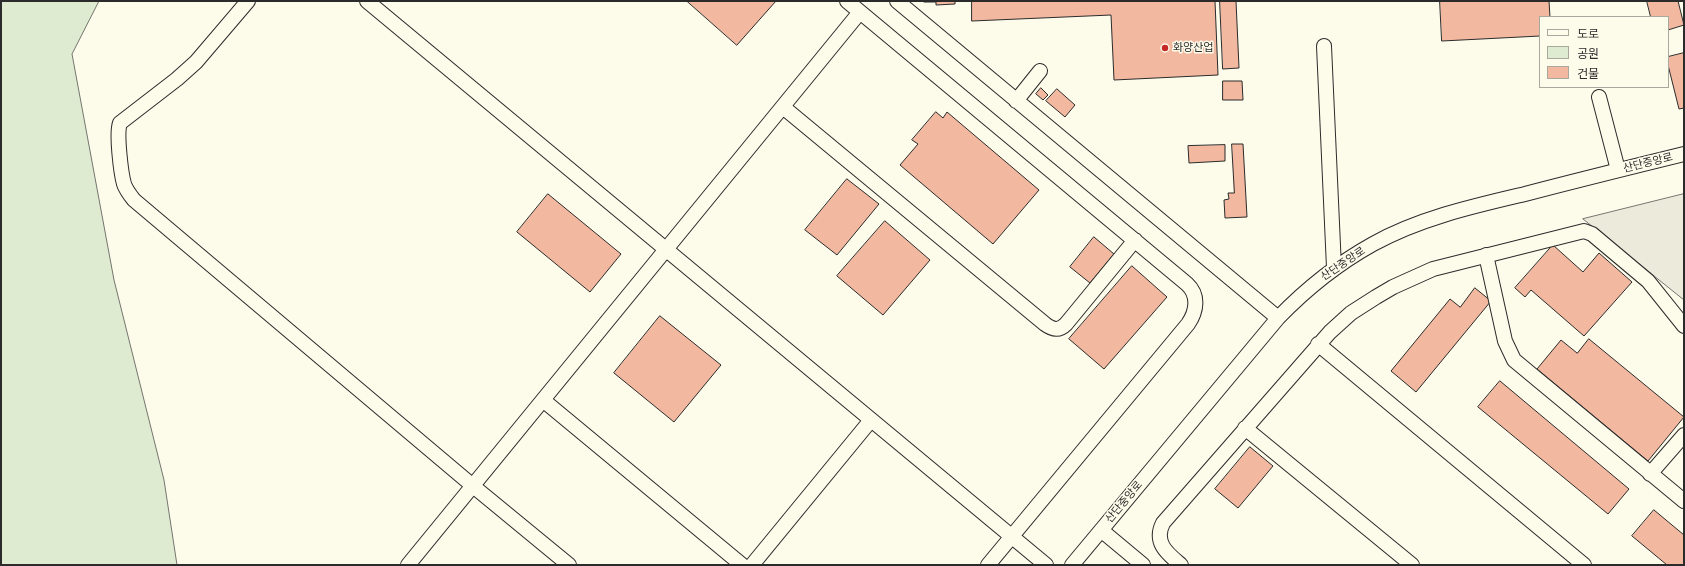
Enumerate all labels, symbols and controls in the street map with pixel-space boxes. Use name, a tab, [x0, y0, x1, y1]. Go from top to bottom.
legend	[1539, 16, 1669, 88]
text: 도로	[1577, 27, 1599, 41]
place label: 화양산업	[1173, 41, 1213, 55]
marker: 화양산업	[1160, 43, 1170, 53]
text: 공원	[1577, 47, 1599, 61]
text: 건물	[1577, 67, 1599, 81]
street label: 산단중앙로	[1622, 150, 1674, 176]
street label: 산단중앙로	[1318, 244, 1368, 284]
street label: 산단중앙로	[1103, 478, 1145, 526]

